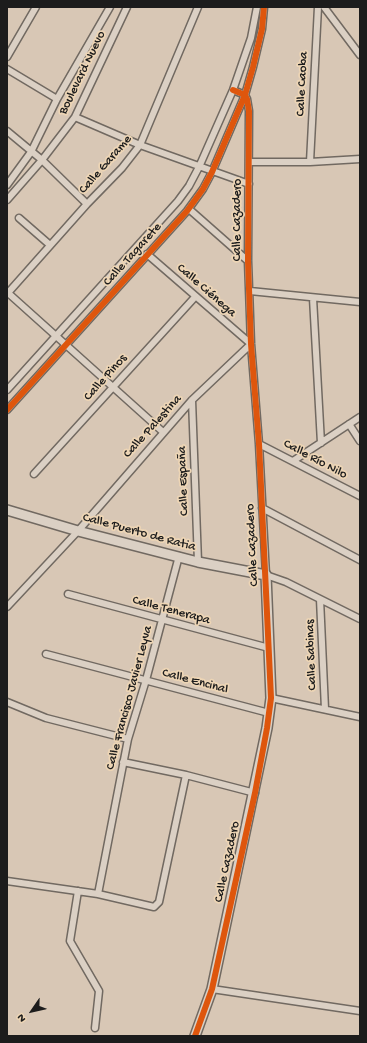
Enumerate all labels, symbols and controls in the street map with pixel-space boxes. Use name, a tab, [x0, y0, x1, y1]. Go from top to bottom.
street label: Boulevard Nuevo	[56, 29, 110, 117]
street label: Calle Caoba	[294, 51, 312, 117]
street label: Calle Garame	[76, 132, 136, 198]
street label: Calle Cazadero	[230, 179, 246, 261]
street label: Calle Tagarete	[100, 220, 166, 290]
street label: Calle Ciénega	[173, 261, 239, 321]
street label: Calle Pinos	[81, 351, 131, 405]
street label: Calle Palestina	[120, 392, 186, 462]
street label: Calle Río Nilo	[280, 437, 350, 483]
street label: Calle España	[175, 446, 193, 516]
street label: Calle Cazadero	[243, 503, 263, 587]
street label: Calle Puerto de Ratia	[81, 510, 197, 556]
street label: Calle Tenerapa	[130, 593, 212, 629]
street label: Calle Sabinas	[303, 619, 321, 691]
street label: Calle Francisco Javier Leyva	[103, 624, 157, 772]
street label: Calle Encinal	[160, 666, 230, 698]
street label: Calle Cazadero	[212, 820, 244, 904]
north arrow	[12, 991, 52, 1031]
text: N	[15, 1011, 29, 1024]

